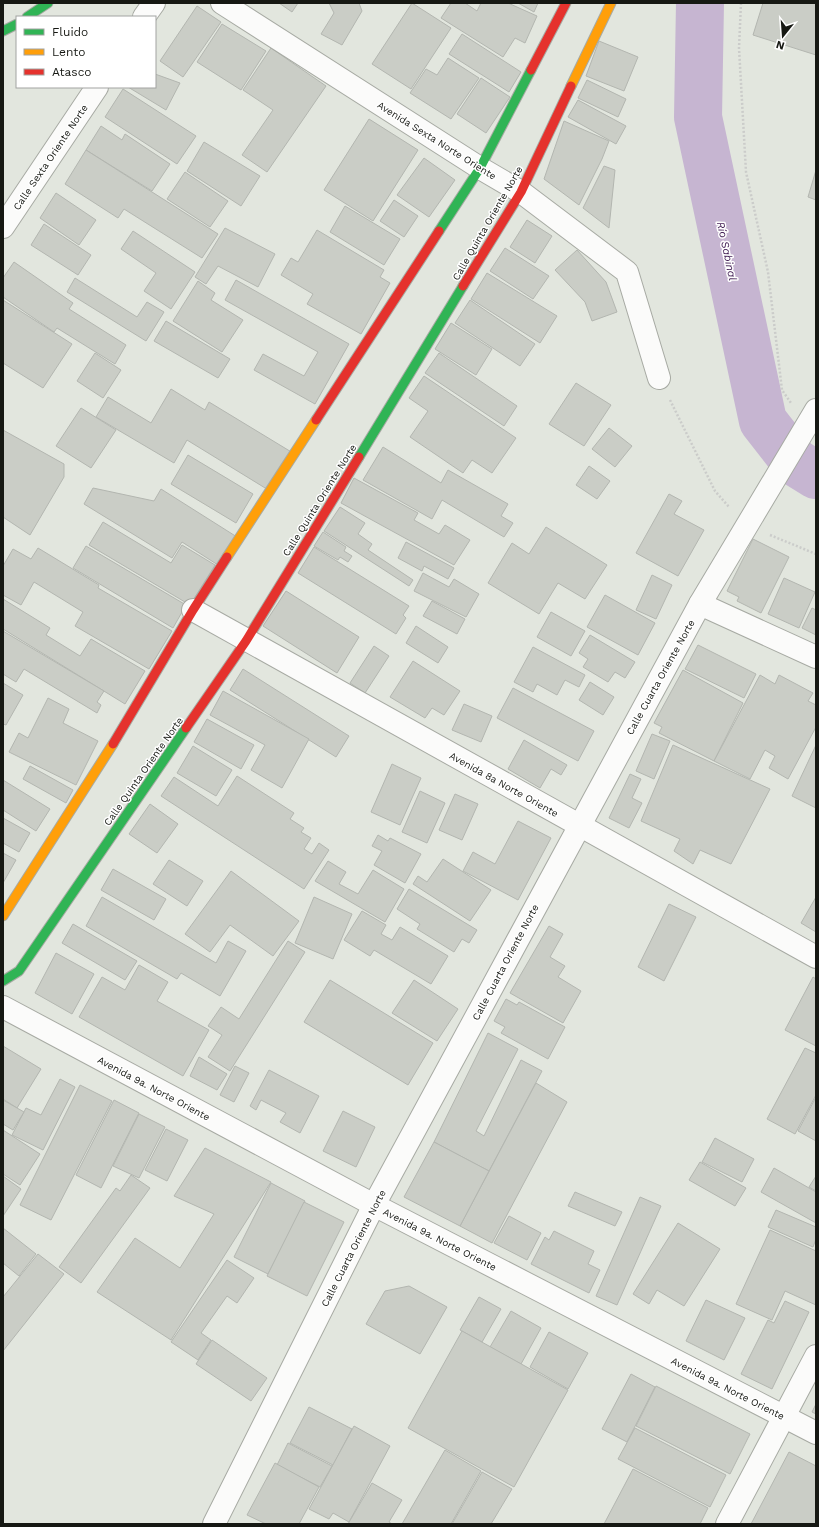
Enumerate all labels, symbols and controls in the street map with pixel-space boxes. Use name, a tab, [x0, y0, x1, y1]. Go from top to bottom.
legend	[16, 16, 156, 88]
north arrow	[763, 16, 803, 56]
text: Fluido	[52, 25, 88, 39]
text: N	[774, 38, 786, 52]
text: Lento	[52, 45, 86, 59]
text: Atasco	[52, 65, 92, 79]
street label: Avenida Sexta Norte Oriente	[375, 99, 498, 182]
street label: Calle Sexta Oriente Norte	[11, 102, 90, 212]
street label: Calle Quinta Oriente Norte	[450, 164, 525, 282]
water label: Río Sabinal	[714, 220, 739, 283]
street label: Calle Quinta Oriente Norte	[280, 442, 359, 558]
street label: Calle Cuarta Oriente Norte	[624, 618, 697, 737]
street label: Calle Quinta Oriente Norte	[102, 715, 185, 828]
street label: Avenida 8a Norte Oriente	[447, 750, 560, 819]
street label: Calle Cuarta Oriente Norte	[470, 902, 541, 1022]
street label: Avenida 9a. Norte Oriente	[96, 1054, 212, 1123]
street label: Calle Cuarta Oriente Norte	[319, 1188, 388, 1309]
street label: Avenida 9a. Norte Oriente	[381, 1206, 498, 1273]
street label: Avenida 9a. Norte Oriente	[669, 1355, 786, 1422]

